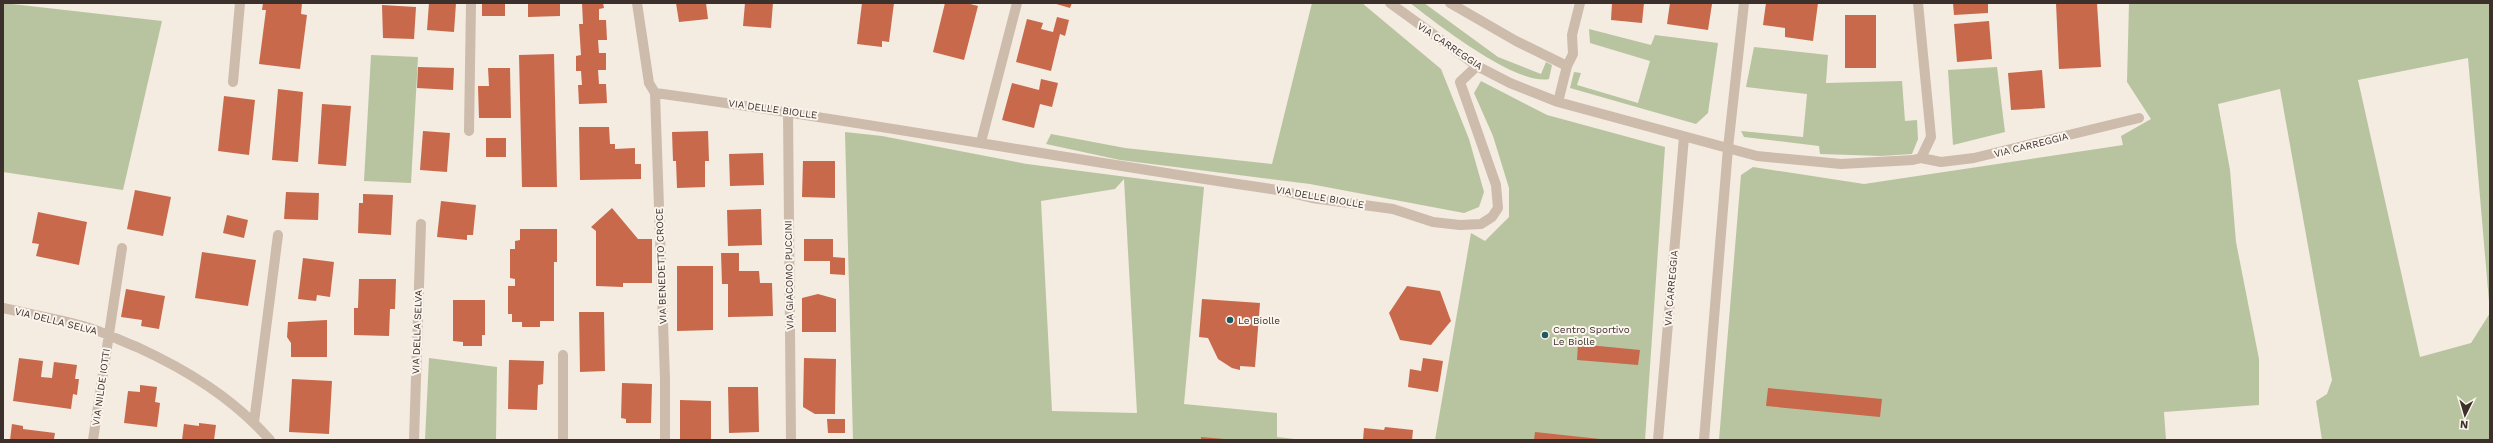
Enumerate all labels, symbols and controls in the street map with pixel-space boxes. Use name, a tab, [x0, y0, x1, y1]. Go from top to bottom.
street label: VIA CARREGGIA	[1415, 20, 1485, 72]
street label: VIA DELLE BIOLLE	[728, 97, 818, 121]
street label: VIA CARREGGIA	[1993, 130, 2070, 160]
street label: VIA DELLE BIOLLE	[1275, 184, 1365, 210]
street label: VIA BENEDETTO CROCE	[653, 208, 669, 324]
street label: VIA GIACOMO PUCCINI	[783, 220, 795, 330]
street label: VIA CARREGGIA	[1662, 249, 1680, 326]
street label: VIA DELLA SELVA	[410, 289, 424, 374]
street label: VIA DELLA SELVA	[14, 305, 99, 337]
marker: Le Biolle	[1225, 315, 1235, 325]
place label: Le Biolle	[1238, 315, 1280, 326]
place label: Centro Sportivo Le Biolle	[1553, 324, 1630, 347]
marker: Centro Sportivo Le Biolle	[1540, 330, 1550, 340]
street label: VIA NILDE IOTTI	[90, 348, 112, 426]
north arrow	[2445, 395, 2485, 435]
text: N	[2460, 418, 2469, 431]

